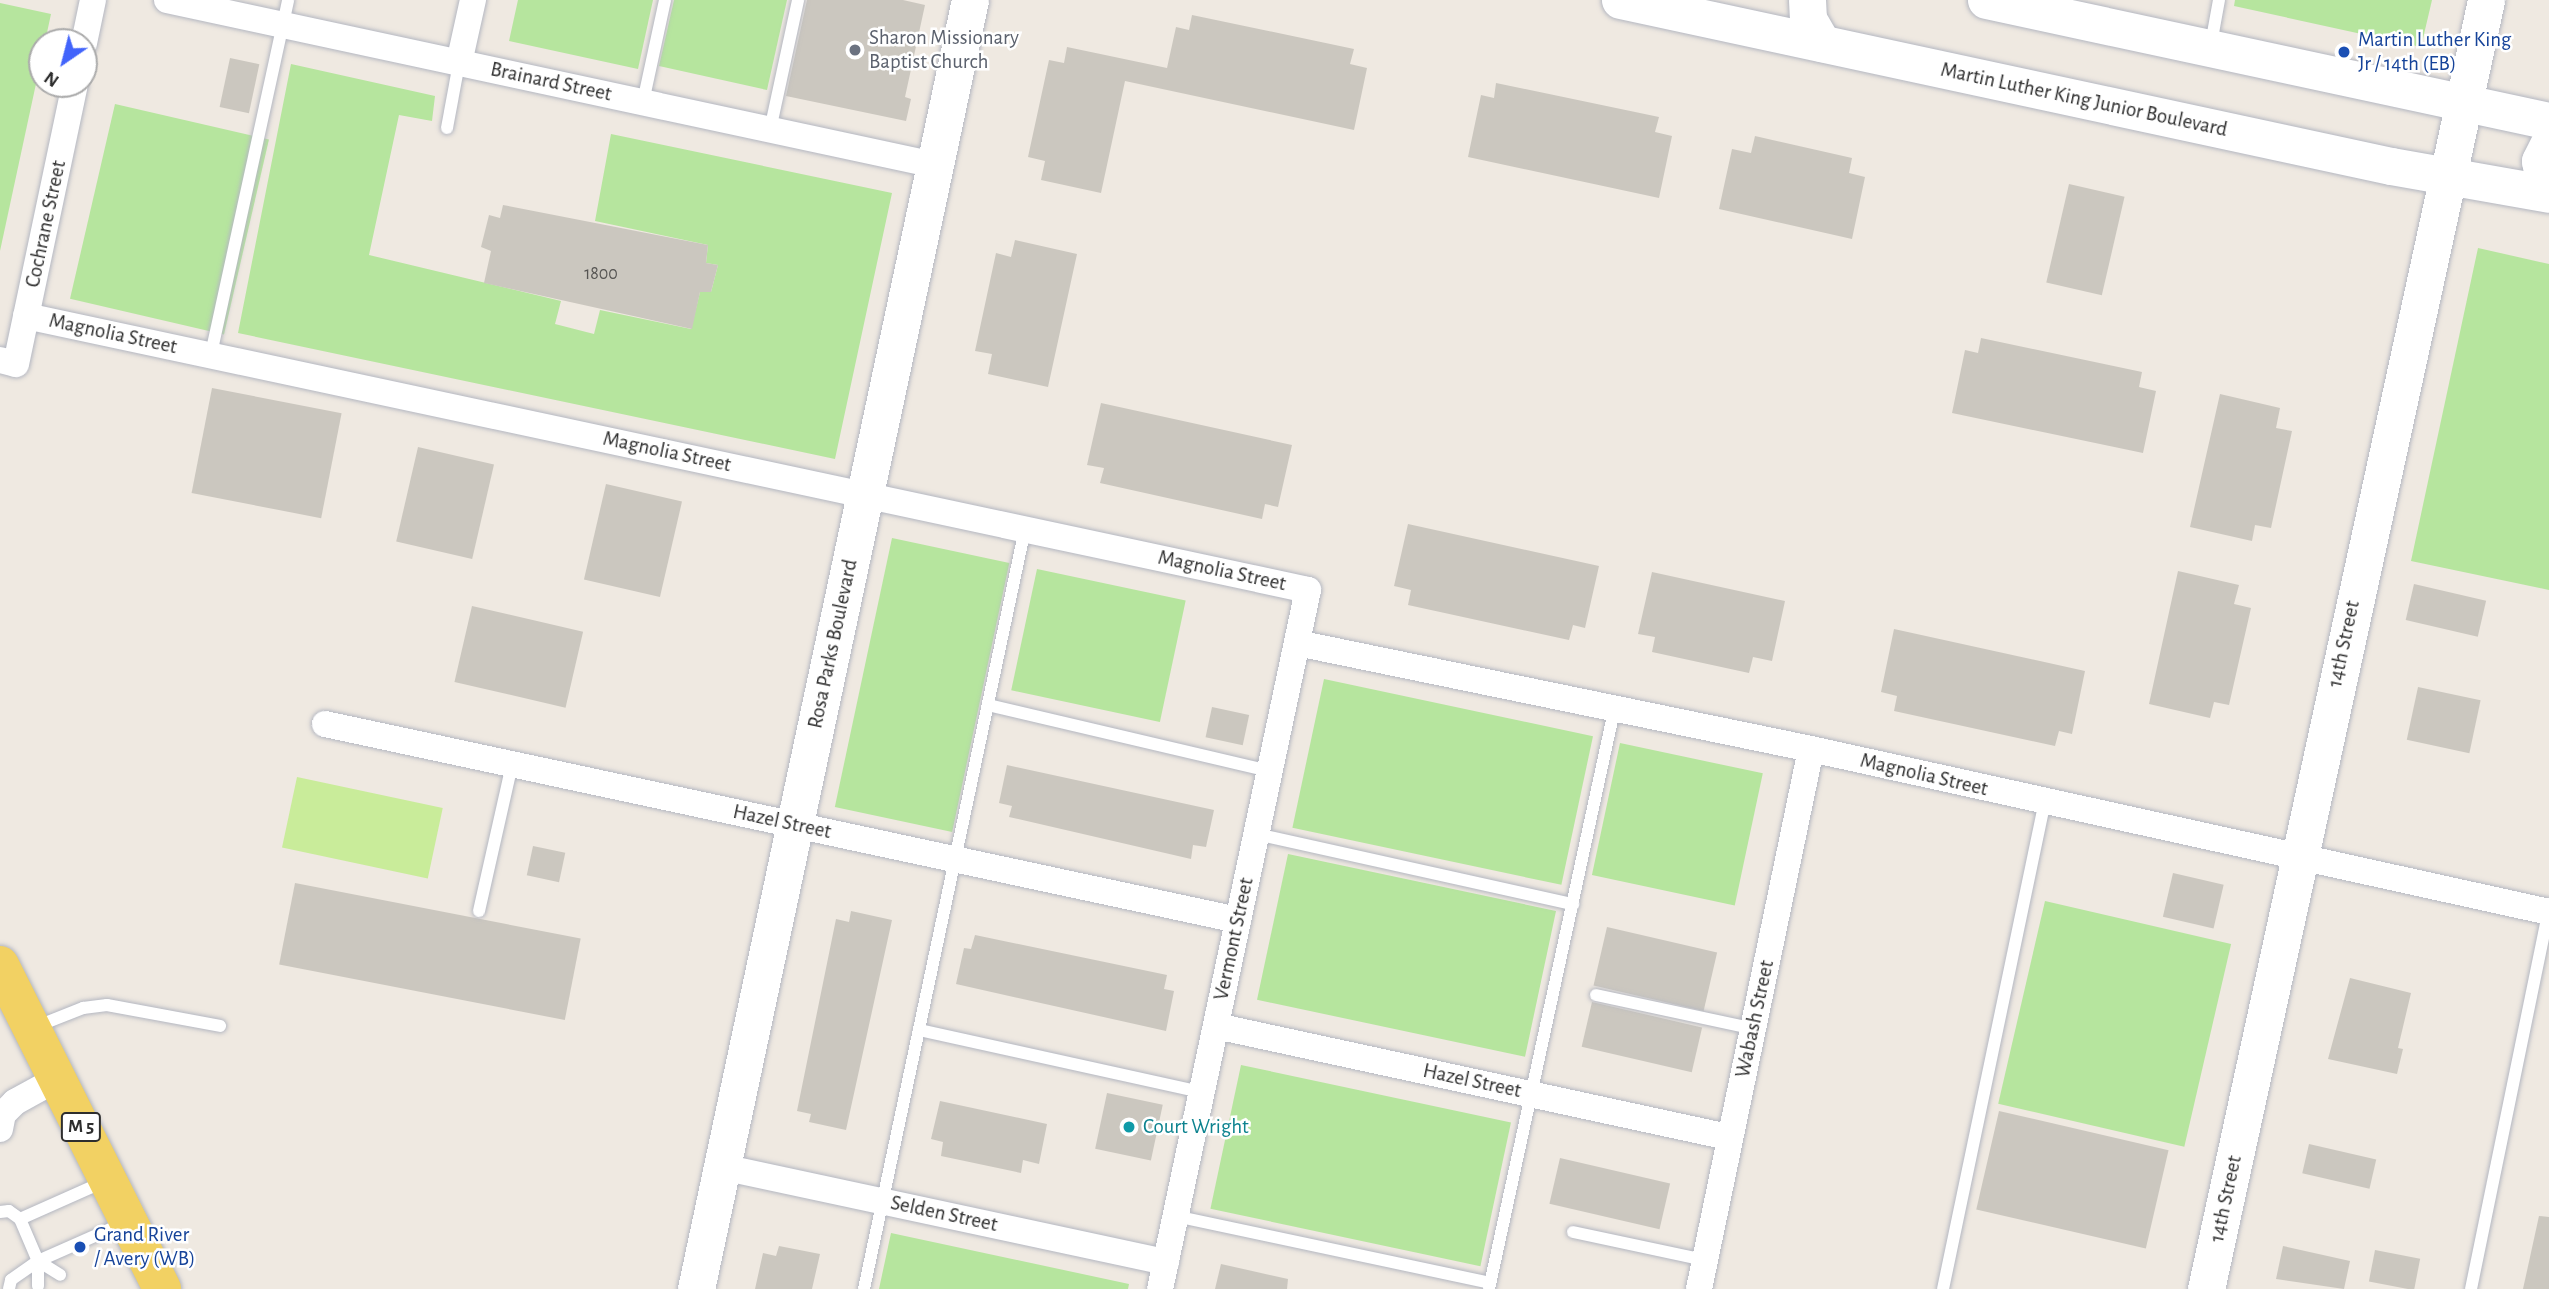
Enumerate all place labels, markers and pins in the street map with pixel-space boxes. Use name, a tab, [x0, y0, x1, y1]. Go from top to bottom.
place label: Sharon Missionary Baptist Church	[869, 25, 1019, 75]
place label: Martin Luther King Jr / 14th (EB)	[2358, 27, 2511, 77]
marker: Sharon Missionary Baptist Church	[847, 42, 863, 58]
marker: Martin Luther King Jr / 14th (EB)	[2336, 44, 2352, 60]
place label: Court Wright	[1143, 1114, 1249, 1140]
marker: Court Wright	[1121, 1119, 1137, 1135]
place label: Grand River / Avery (WB)	[94, 1222, 195, 1272]
marker: Grand River / Avery (WB)	[72, 1239, 88, 1255]

